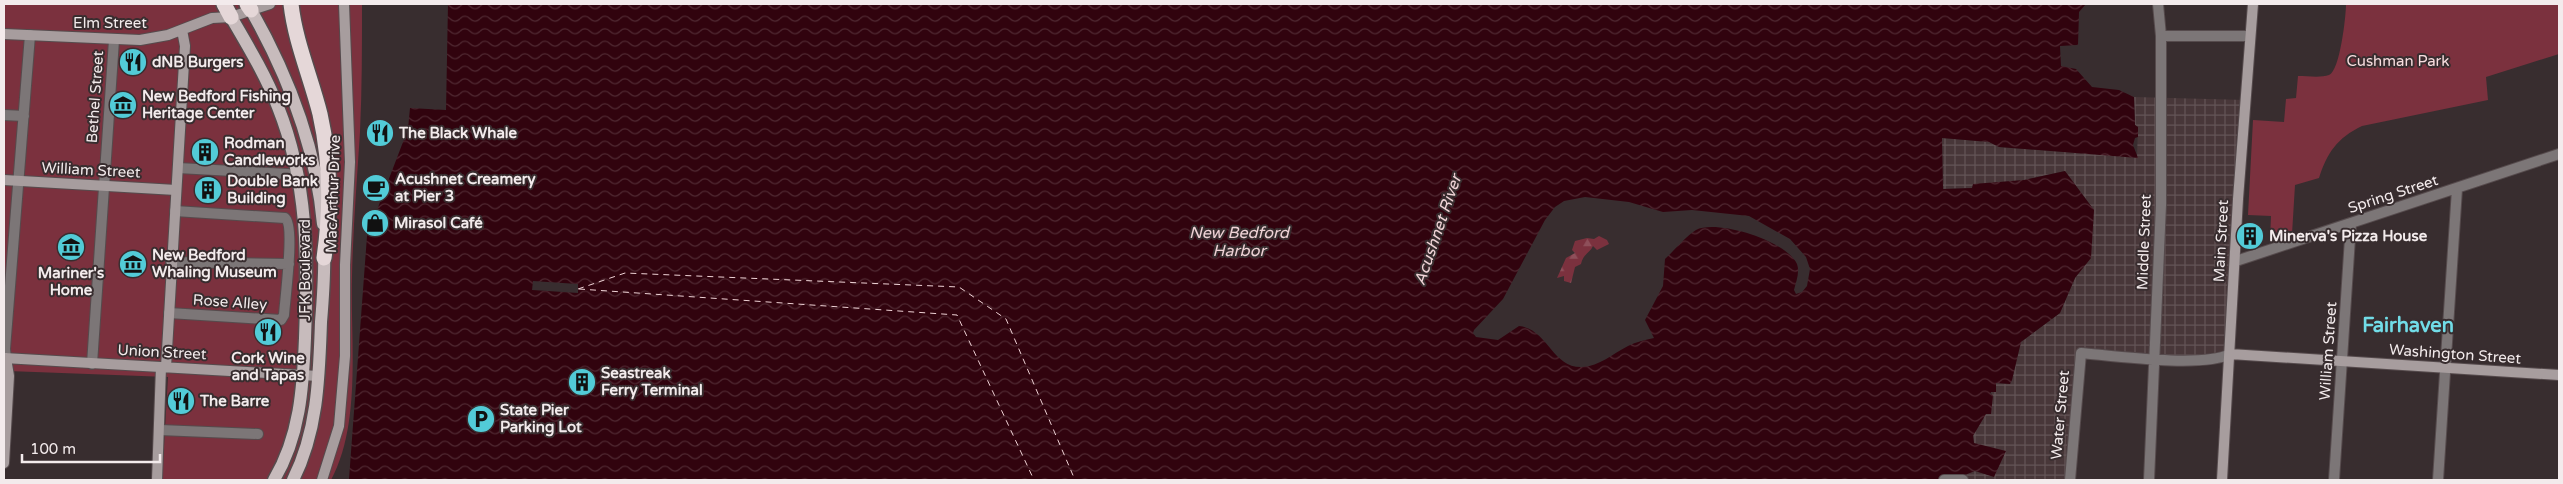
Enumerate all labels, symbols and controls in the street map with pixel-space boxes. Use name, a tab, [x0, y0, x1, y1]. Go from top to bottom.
street label: Elm Street	[73, 14, 147, 32]
restaurant icon: dNB Burgers	[118, 47, 148, 77]
street label: Bethel Street	[83, 50, 107, 144]
park label: Cushman Park	[2346, 52, 2450, 70]
place label: dNB Burgers	[152, 53, 244, 72]
place label: New Bedford Fishing Heritage Center	[142, 87, 291, 123]
museum icon: New Bedford Fishing Heritage Center	[108, 90, 138, 120]
restaurant icon: The Black Whale	[365, 118, 395, 148]
place label: The Black Whale	[398, 124, 518, 142]
place label: Rodman Candleworks	[224, 134, 316, 169]
street label: MacArthur Drive	[322, 135, 344, 253]
building icon: Rodman Candleworks	[190, 137, 220, 167]
street label: William Street	[41, 158, 141, 182]
place label: Acushnet Creamery at Pier 3	[395, 170, 536, 205]
water label: Acushnet River	[1410, 170, 1467, 288]
street label: Spring Street	[2346, 171, 2440, 217]
place label: Double Bank Building	[227, 172, 318, 208]
cafe icon: Acushnet Creamery at Pier 3	[361, 173, 391, 203]
building icon: Double Bank Building	[193, 175, 223, 205]
street label: Middle Street	[2133, 193, 2155, 290]
street label: Main Street	[2210, 199, 2232, 283]
shop icon: Mirasol Café	[360, 208, 390, 238]
place label: Mirasol Café	[394, 214, 483, 232]
street label: JFK Boulevard	[296, 219, 314, 321]
building icon: Minerva's Pizza House	[2235, 221, 2265, 251]
water label: New Bedford Harbor	[1189, 223, 1291, 261]
place label: Minerva's Pizza House	[2269, 227, 2428, 245]
museum icon: Mariner's Home	[56, 232, 86, 262]
place label: New Bedford Whaling Museum	[152, 246, 277, 282]
museum icon: New Bedford Whaling Museum	[118, 249, 148, 279]
place label: Mariner's Home	[38, 264, 104, 299]
street label: Rose Alley	[192, 290, 268, 314]
street label: William Street	[2316, 301, 2340, 401]
district label: Fairhaven	[2362, 314, 2454, 338]
restaurant icon: Cork Wine and Tapas	[253, 317, 283, 347]
street label: Washington Street	[2388, 340, 2522, 368]
street label: Union Street	[117, 341, 207, 363]
place label: Cork Wine and Tapas	[231, 349, 305, 385]
place label: Seastreak Ferry Terminal	[601, 364, 703, 400]
building icon: Seastreak Ferry Terminal	[567, 367, 597, 397]
street label: Water Street	[2047, 369, 2073, 460]
restaurant icon: The Barre	[166, 386, 196, 416]
place label: The Barre	[199, 392, 270, 410]
place label: State Pier Parking Lot	[500, 401, 582, 437]
parking icon: State Pier Parking Lot	[466, 404, 496, 434]
scale bar	[22, 432, 160, 464]
text: 100 m	[30, 440, 76, 458]

